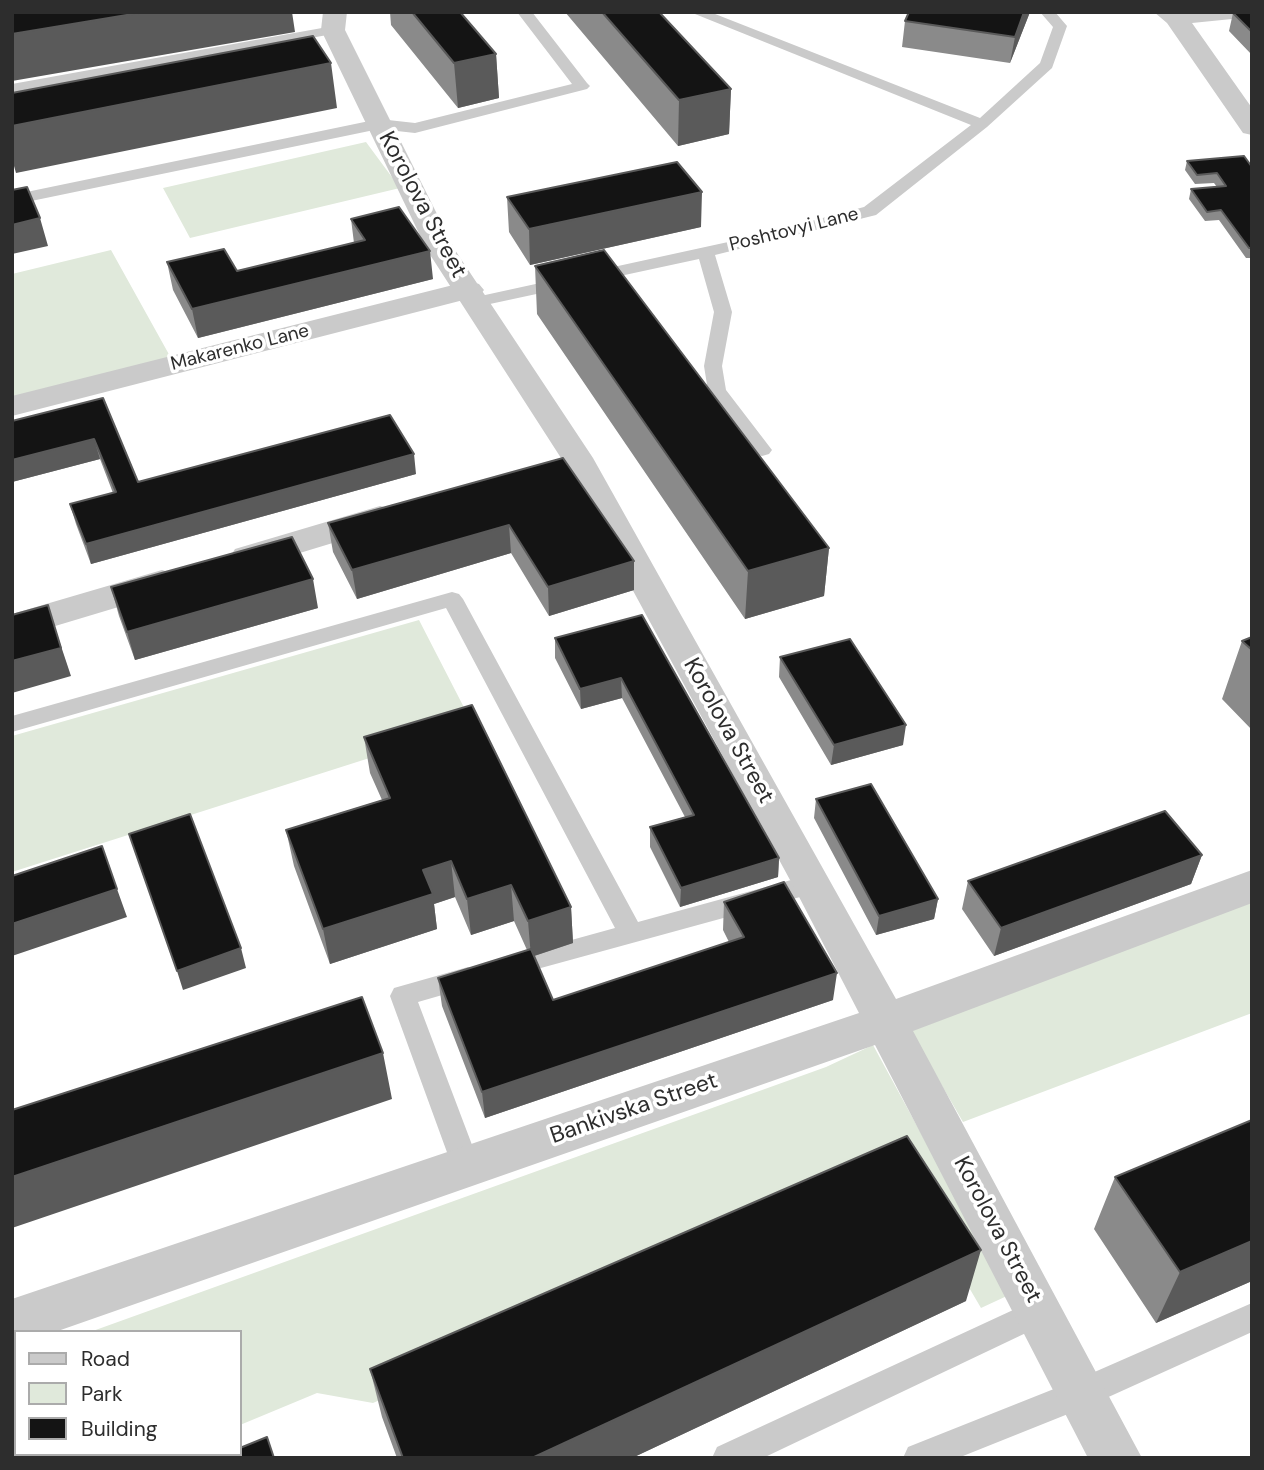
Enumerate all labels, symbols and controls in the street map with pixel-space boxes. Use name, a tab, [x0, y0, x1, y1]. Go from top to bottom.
street label: Korolova Street	[372, 127, 472, 283]
street label: Poshtovyi Lane	[727, 203, 861, 257]
street label: Makarenko Lane	[168, 320, 312, 376]
street label: Korolova Street	[677, 654, 779, 808]
street label: Bankivska Street	[547, 1067, 721, 1151]
street label: Korolova Street	[947, 1152, 1047, 1308]
legend	[14, 1330, 242, 1456]
text: Road	[81, 1345, 130, 1373]
text: Park	[81, 1380, 122, 1408]
text: Building	[81, 1415, 157, 1443]

